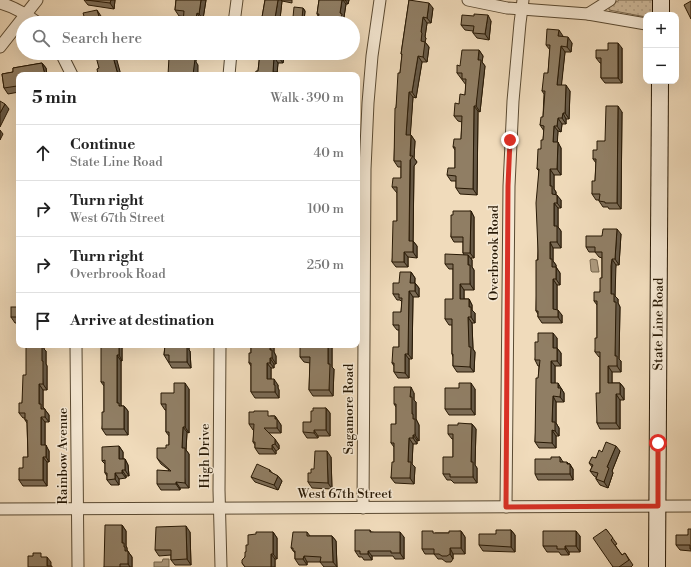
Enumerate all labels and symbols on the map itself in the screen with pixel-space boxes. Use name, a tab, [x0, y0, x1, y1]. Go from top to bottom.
route end	[501, 131, 519, 149]
street label: Overbrook Road	[486, 205, 502, 301]
street label: State Line Road	[650, 277, 667, 370]
street label: Sagamore Road	[341, 363, 357, 454]
street label: Rainbow Avenue	[55, 407, 71, 504]
street label: High Drive	[197, 423, 213, 488]
route start	[649, 434, 667, 452]
street label: West 67th Street	[297, 486, 393, 502]

